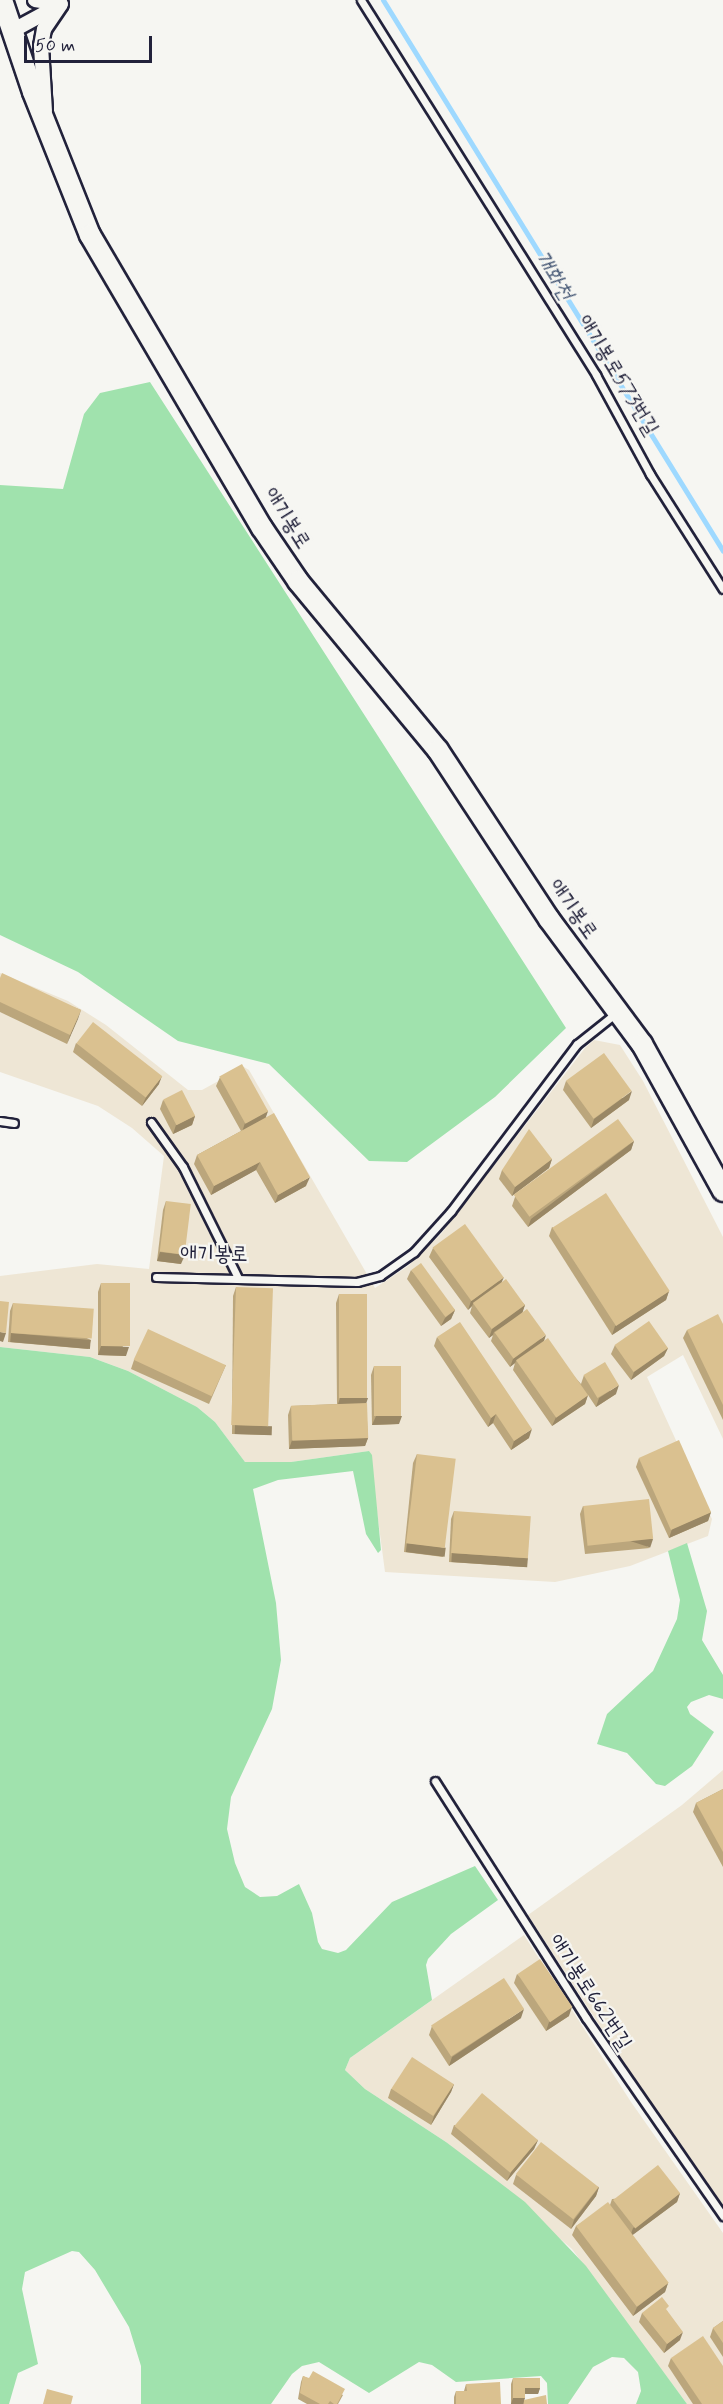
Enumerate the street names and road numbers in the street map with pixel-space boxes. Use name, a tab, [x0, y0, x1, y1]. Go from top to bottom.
street label: 애기봉로573번길	[572, 310, 664, 440]
street label: 애기봉로	[258, 483, 316, 553]
street label: 애기봉로	[543, 874, 603, 944]
street label: 애기봉로	[180, 1241, 248, 1267]
street label: 애기봉로662번길	[543, 1929, 637, 2055]

